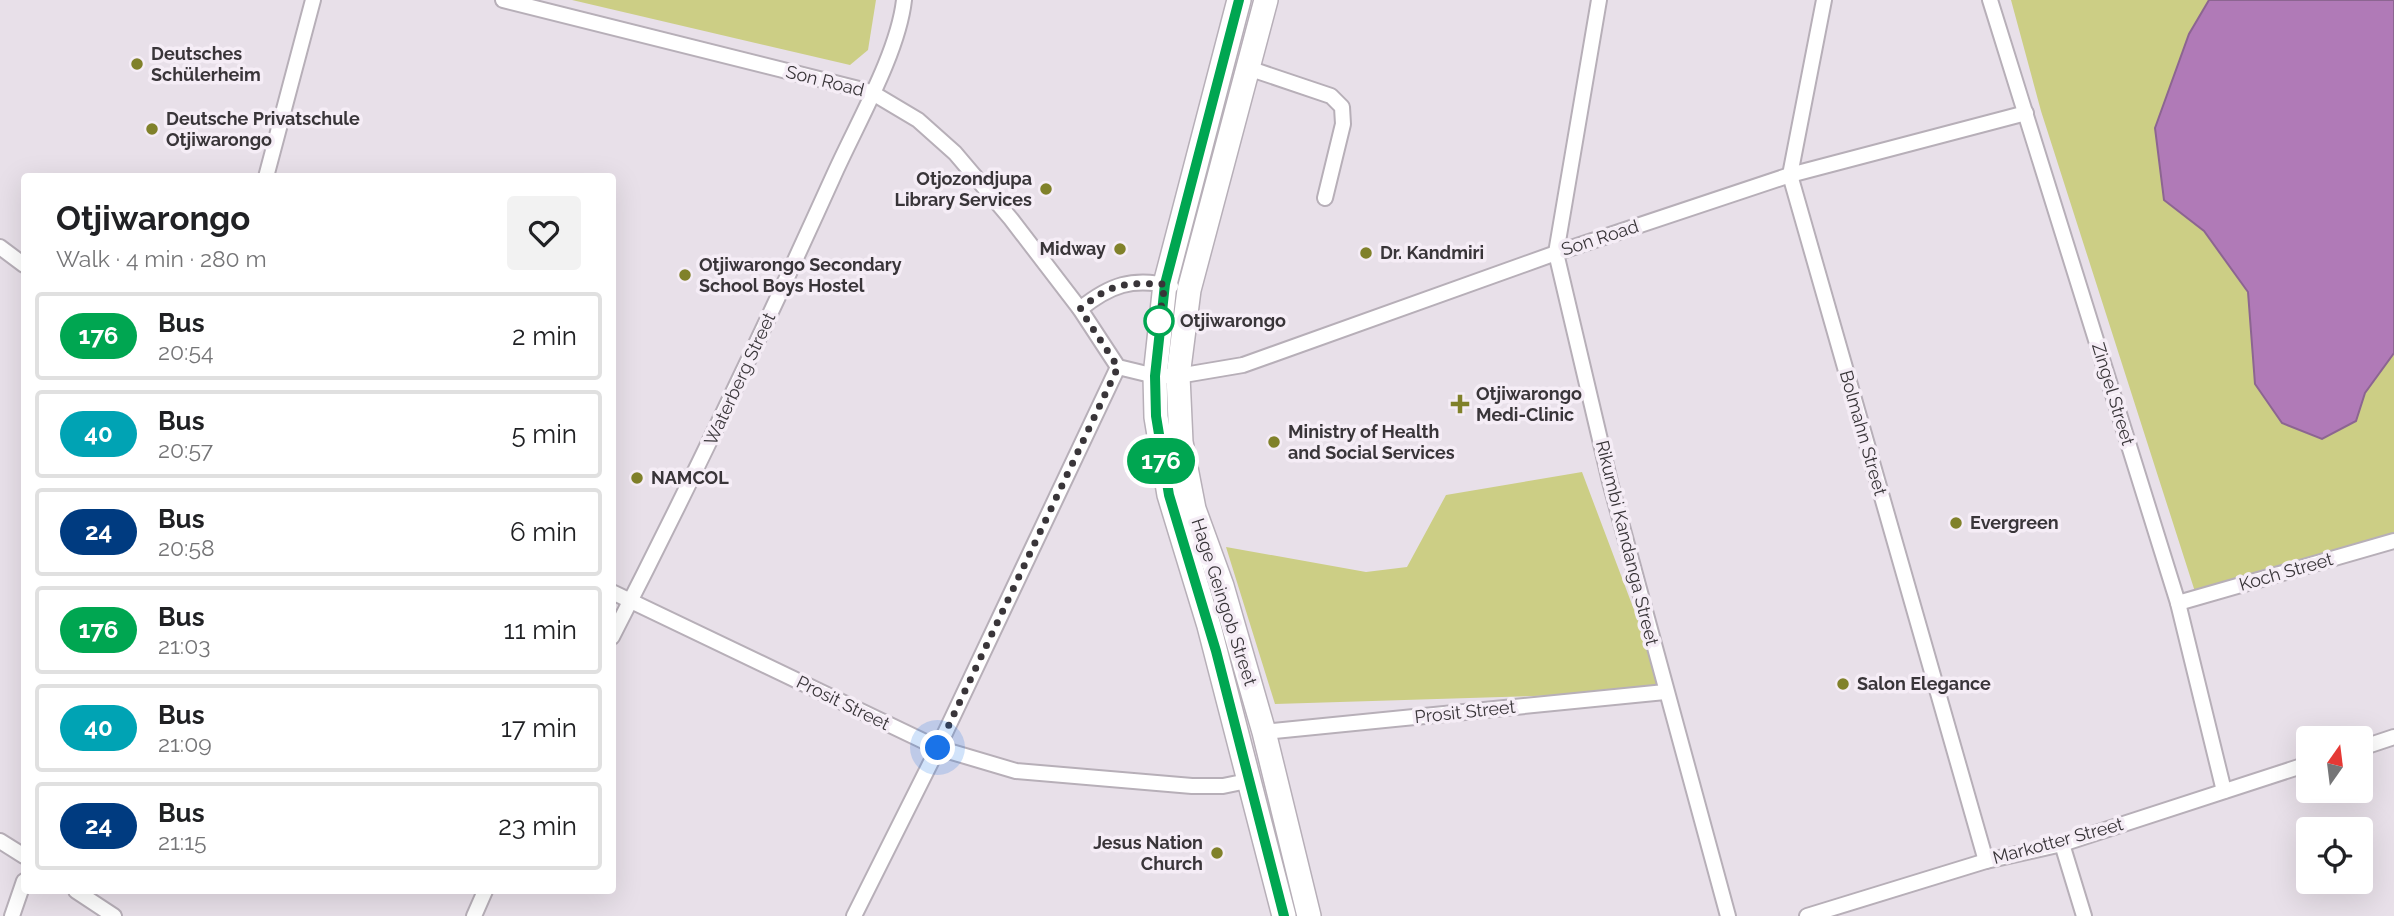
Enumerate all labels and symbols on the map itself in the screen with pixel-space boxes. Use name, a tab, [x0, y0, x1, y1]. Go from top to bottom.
place label: Deutsches Schülerheim	[151, 43, 261, 85]
marker: Deutsches Schülerheim	[129, 56, 145, 72]
street label: Son Road	[784, 61, 866, 100]
place label: Deutsche Privatschule Otjiwarongo	[166, 108, 360, 150]
marker: Deutsche Privatschule Otjiwarongo	[144, 121, 160, 137]
place label: Otjozondjupa Library Services	[894, 168, 1032, 210]
marker: Otjozondjupa Library Services	[1038, 181, 1054, 197]
street label: Son Road	[1559, 215, 1641, 260]
place label: Midway	[1040, 238, 1106, 259]
marker: Midway	[1112, 241, 1128, 257]
place label: Dr. Kandmiri	[1380, 242, 1484, 263]
marker: Dr. Kandmiri	[1358, 245, 1374, 261]
place label: Otjiwarongo Secondary School Boys Hostel	[699, 254, 902, 296]
marker: Otjiwarongo Secondary School Boys Hostel	[677, 267, 693, 283]
marker: Otjiwarongo	[1144, 306, 1174, 336]
street label: Waterberg Street	[700, 309, 779, 448]
place label: Otjiwarongo	[1180, 310, 1286, 331]
street label: Zingel Street	[2088, 340, 2139, 448]
street label: Bolmahn Street	[1836, 368, 1891, 498]
place label: Otjiwarongo Medi-Clinic	[1476, 383, 1582, 425]
marker: Otjiwarongo Medi-Clinic	[1450, 394, 1470, 414]
place label: Ministry of Health and Social Services	[1288, 421, 1455, 463]
marker: Ministry of Health and Social Services	[1266, 434, 1282, 450]
line badge: 176	[1121, 438, 1201, 484]
street label: Rikumbi Kandanga Street	[1592, 438, 1663, 648]
place label: NAMCOL	[651, 467, 729, 488]
marker: NAMCOL	[629, 470, 645, 486]
place label: Evergreen	[1970, 512, 2059, 533]
marker: Evergreen	[1948, 515, 1964, 531]
street label: Hage Geingob Street	[1188, 516, 1261, 688]
street label: Koch Street	[2237, 548, 2335, 595]
street label: Prosit Street	[793, 671, 893, 734]
place label: Salon Elegance	[1857, 673, 1991, 694]
marker: Salon Elegance	[1835, 676, 1851, 692]
street label: Prosit Street	[1414, 696, 1516, 727]
north arrow	[2296, 726, 2373, 803]
your location	[920, 730, 955, 765]
street label: Markotter Street	[1990, 813, 2125, 868]
place label: Jesus Nation Church	[1093, 832, 1203, 874]
marker: Jesus Nation Church	[1209, 845, 1225, 861]

